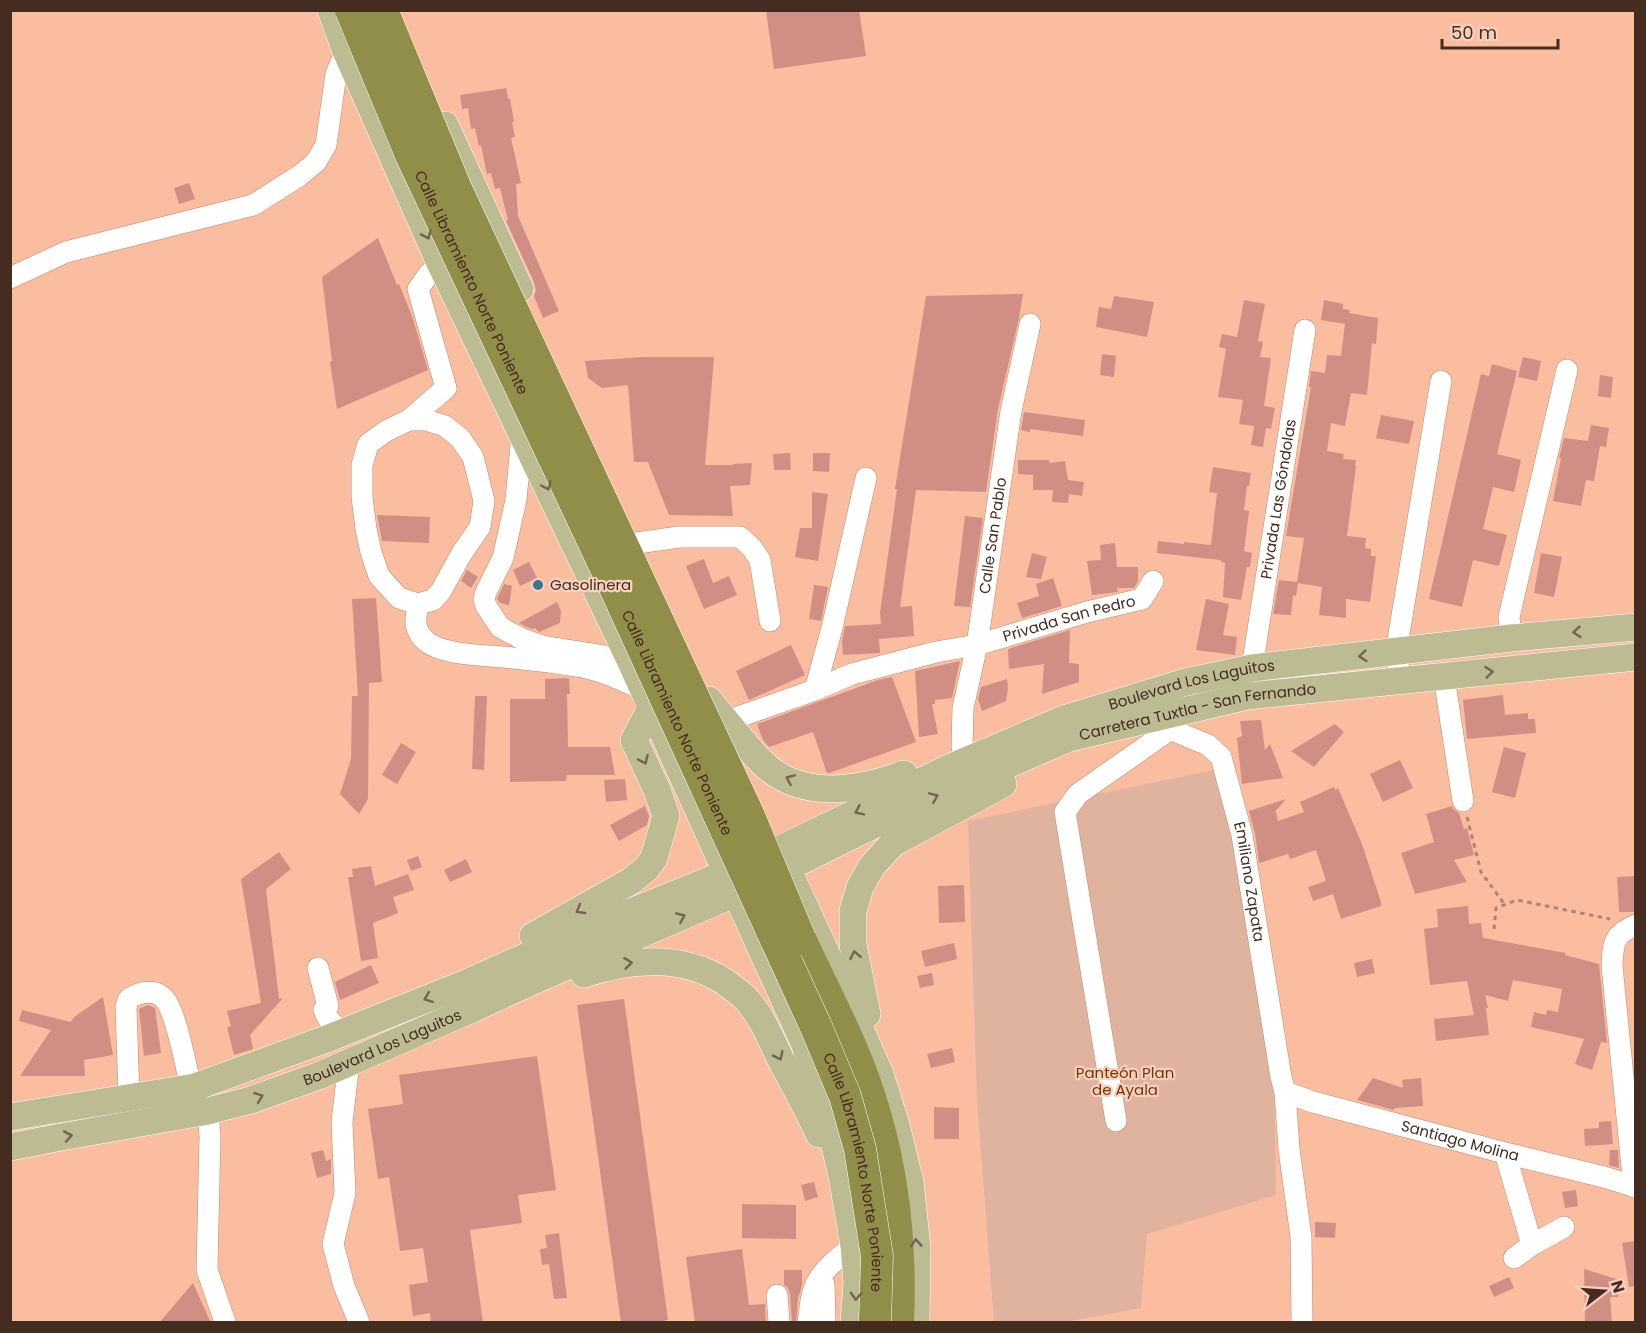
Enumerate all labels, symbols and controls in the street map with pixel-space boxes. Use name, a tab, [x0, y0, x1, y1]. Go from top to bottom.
scale bar	[1442, 12, 1558, 50]
text: 50 m	[1451, 20, 1497, 45]
street label: Calle Libramiento Norte Poniente	[410, 167, 534, 398]
one-way arrow	[420, 228, 432, 239]
street label: Privada Las Góndolas	[1255, 417, 1301, 580]
street label: Calle San Pablo	[974, 476, 1011, 595]
one-way arrow	[540, 480, 552, 491]
place label: Gasolinera	[550, 574, 631, 595]
marker: Gasolinera	[531, 578, 545, 592]
street label: Privada San Pedro	[1000, 590, 1137, 647]
street label: Calle Libramiento Norte Poniente	[617, 607, 738, 839]
one-way arrow	[1573, 625, 1582, 638]
one-way arrow	[1358, 649, 1367, 662]
street label: Boulevard Los Laguitos	[1106, 654, 1276, 715]
one-way arrow	[1484, 666, 1493, 679]
street label: Carretera Tuxtla - San Fernando	[1077, 678, 1317, 745]
one-way arrow	[636, 754, 648, 765]
one-way arrow	[786, 774, 797, 786]
one-way arrow	[927, 792, 938, 804]
one-way arrow	[855, 804, 866, 816]
street label: Emiliano Zapata	[1229, 819, 1270, 943]
one-way arrow	[576, 903, 586, 914]
one-way arrow	[675, 912, 686, 924]
one-way arrow	[849, 950, 861, 960]
one-way arrow	[624, 957, 633, 970]
one-way arrow	[424, 991, 435, 1003]
street label: Boulevard Los Laguitos	[300, 1004, 465, 1091]
street label: Calle Libramiento Norte Poniente	[818, 1049, 888, 1292]
one-way arrow	[772, 1050, 784, 1061]
park label: Panteón Plan de Ayala	[1076, 1062, 1174, 1100]
one-way arrow	[253, 1092, 264, 1105]
street label: Santiago Molina	[1399, 1115, 1521, 1166]
one-way arrow	[63, 1130, 72, 1142]
one-way arrow	[910, 1239, 923, 1248]
north arrow	[1574, 1261, 1634, 1321]
text: N	[1605, 1278, 1631, 1296]
one-way arrow	[849, 1292, 862, 1301]

